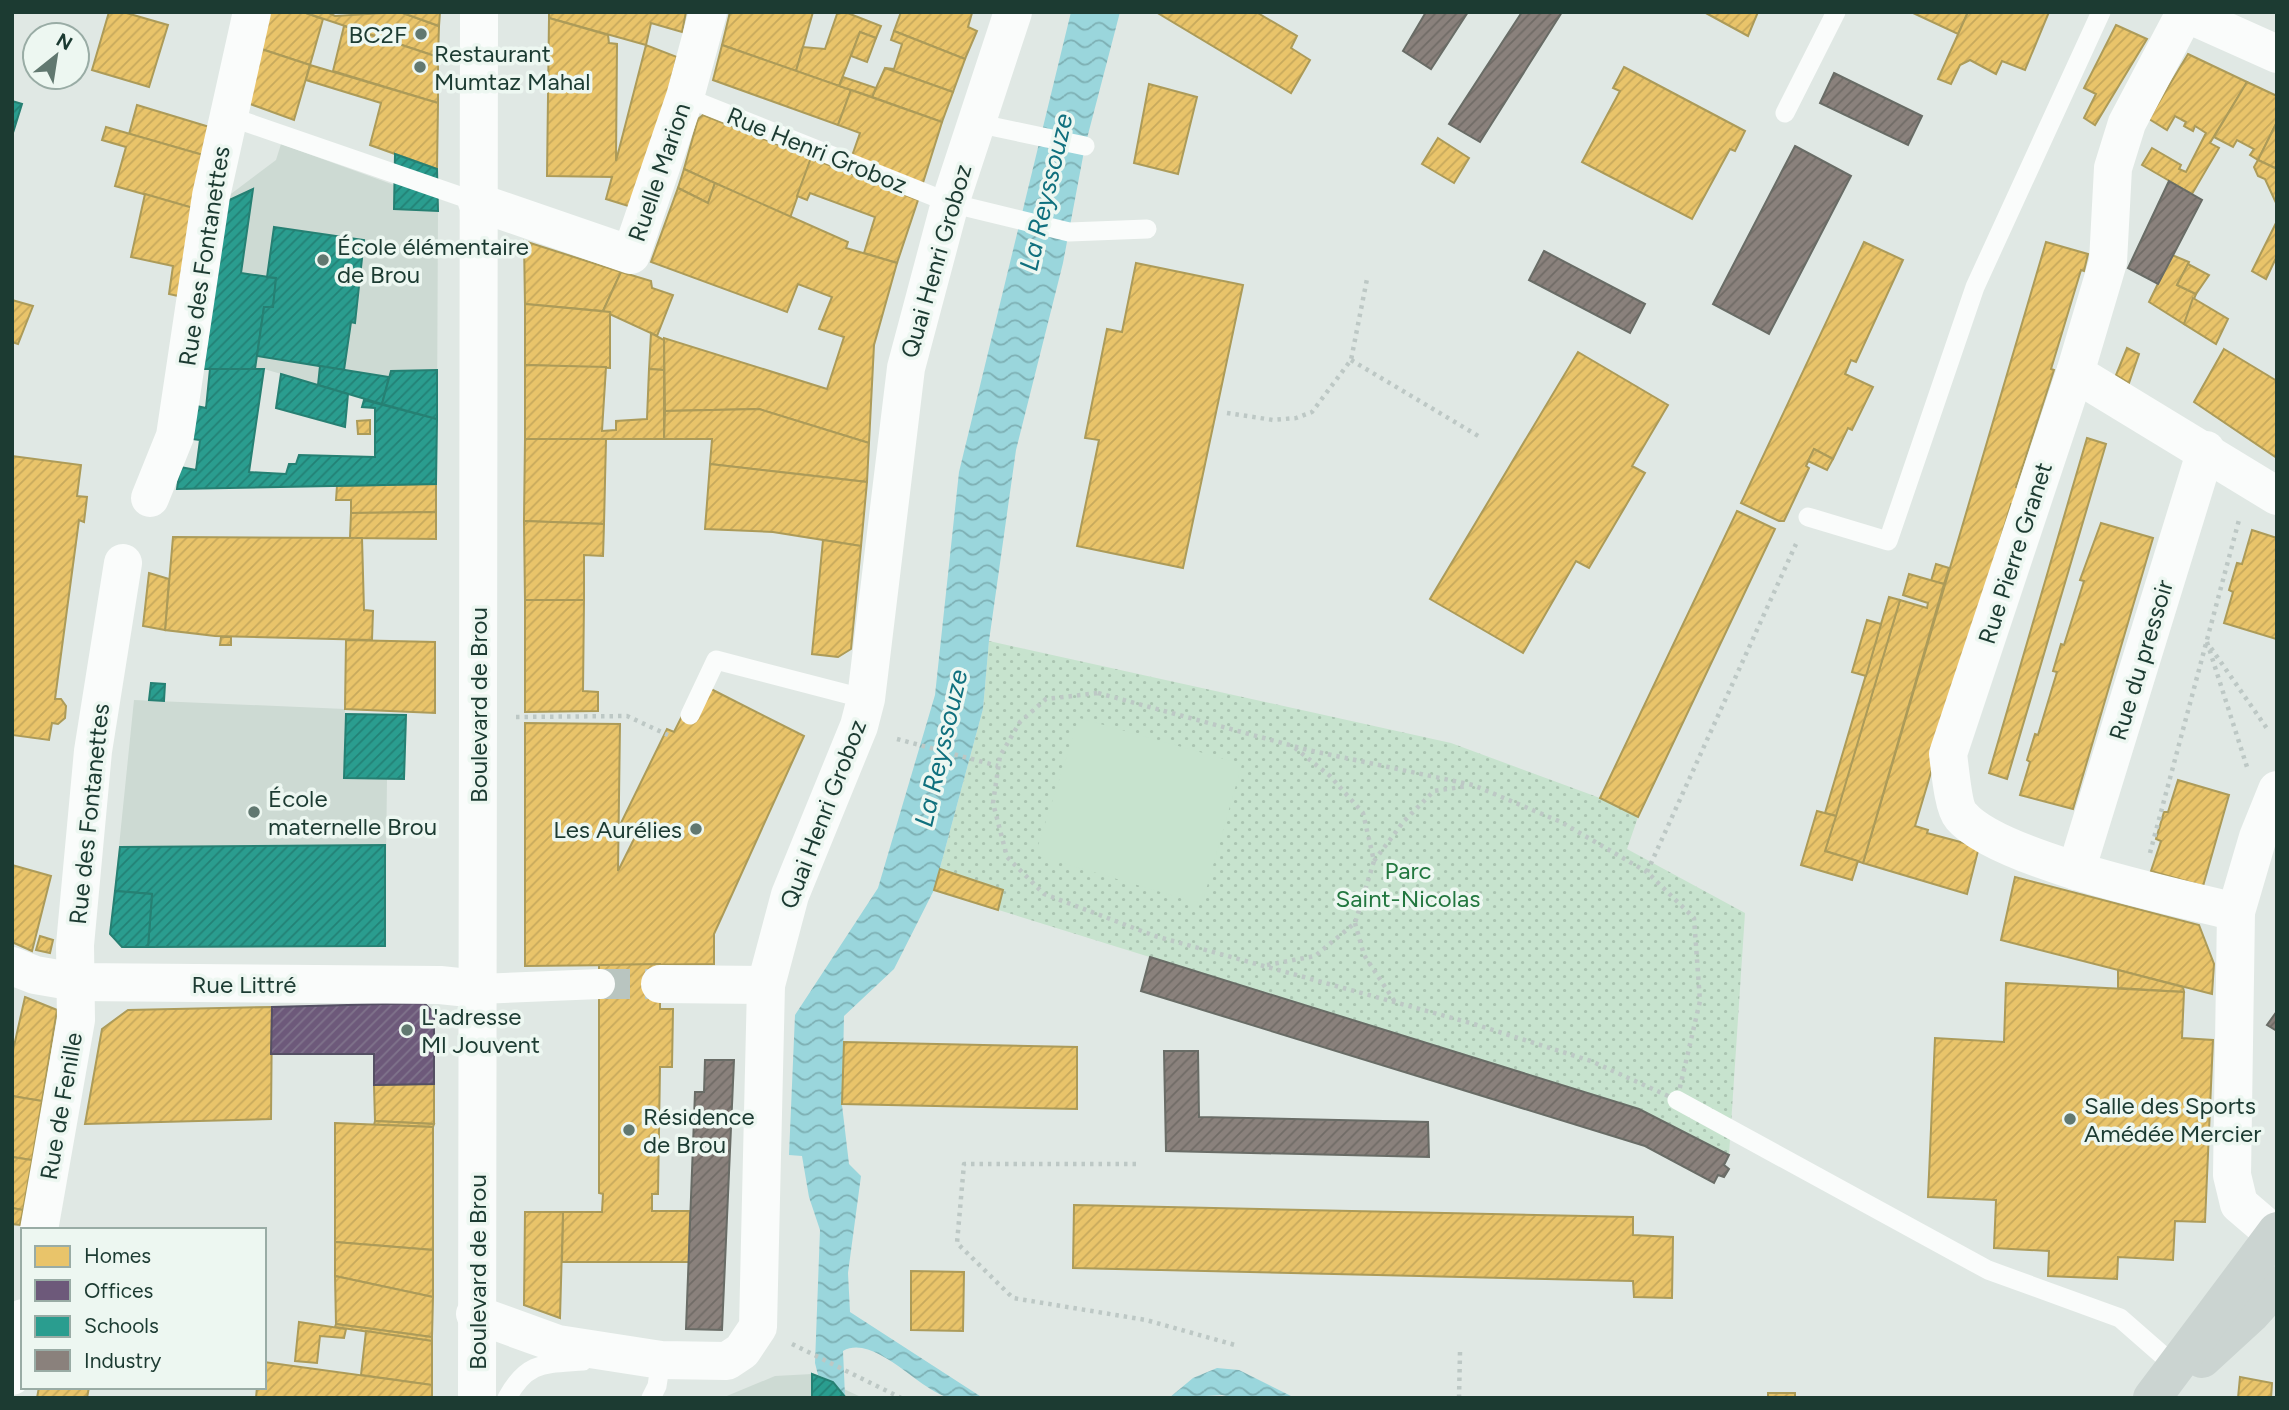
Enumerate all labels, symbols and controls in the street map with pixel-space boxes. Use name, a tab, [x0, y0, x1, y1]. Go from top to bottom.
place label: BC2F	[349, 20, 407, 49]
north arrow	[21, 21, 91, 91]
marker: BC2F	[413, 26, 429, 42]
text: N	[52, 28, 76, 55]
place label: Restaurant Mumtaz Mahal	[434, 39, 591, 96]
marker: Restaurant Mumtaz Mahal	[412, 59, 428, 75]
street label: Ruelle Marion	[622, 99, 696, 245]
street label: Rue Henri Groboz	[723, 101, 911, 199]
water label: La Reyssouze	[1012, 110, 1080, 274]
street label: Rue des Fontanettes	[172, 144, 236, 368]
street label: Quai Henri Groboz	[894, 161, 978, 361]
place label: École élémentaire de Brou	[337, 232, 529, 289]
marker: École élémentaire de Brou	[315, 252, 331, 268]
street label: Rue Pierre Granet	[1972, 458, 2058, 648]
street label: Rue du pressoir	[2103, 576, 2179, 744]
street label: Boulevard de Brou	[464, 607, 493, 803]
water label: La Reyssouze	[907, 666, 975, 830]
street label: Rue des Fontanettes	[63, 702, 115, 926]
street label: Quai Henri Groboz	[774, 715, 872, 913]
place label: École maternelle Brou	[268, 784, 437, 841]
marker: École maternelle Brou	[246, 804, 262, 820]
place label: Les Aurélies	[553, 815, 682, 844]
marker: Les Aurélies	[688, 821, 704, 837]
park label: Parc Saint-Nicolas	[1336, 856, 1480, 913]
street label: Rue Littré	[192, 970, 296, 999]
place label: L'adresse Ml Jouvent	[421, 1002, 540, 1059]
marker: L'adresse Ml Jouvent	[399, 1022, 415, 1038]
street label: Rue de Fenille	[34, 1030, 88, 1182]
place label: Salle des Sports Amédée Mercier	[2084, 1091, 2261, 1148]
place label: Résidence de Brou	[643, 1102, 755, 1159]
marker: Salle des Sports Amédée Mercier	[2062, 1111, 2078, 1127]
marker: Résidence de Brou	[621, 1122, 637, 1138]
street label: Boulevard de Brou	[463, 1174, 492, 1370]
legend	[21, 1228, 266, 1389]
text: Homes	[84, 1243, 151, 1268]
text: Offices	[84, 1278, 153, 1303]
text: Schools	[84, 1313, 159, 1338]
text: Industry	[84, 1348, 161, 1373]

